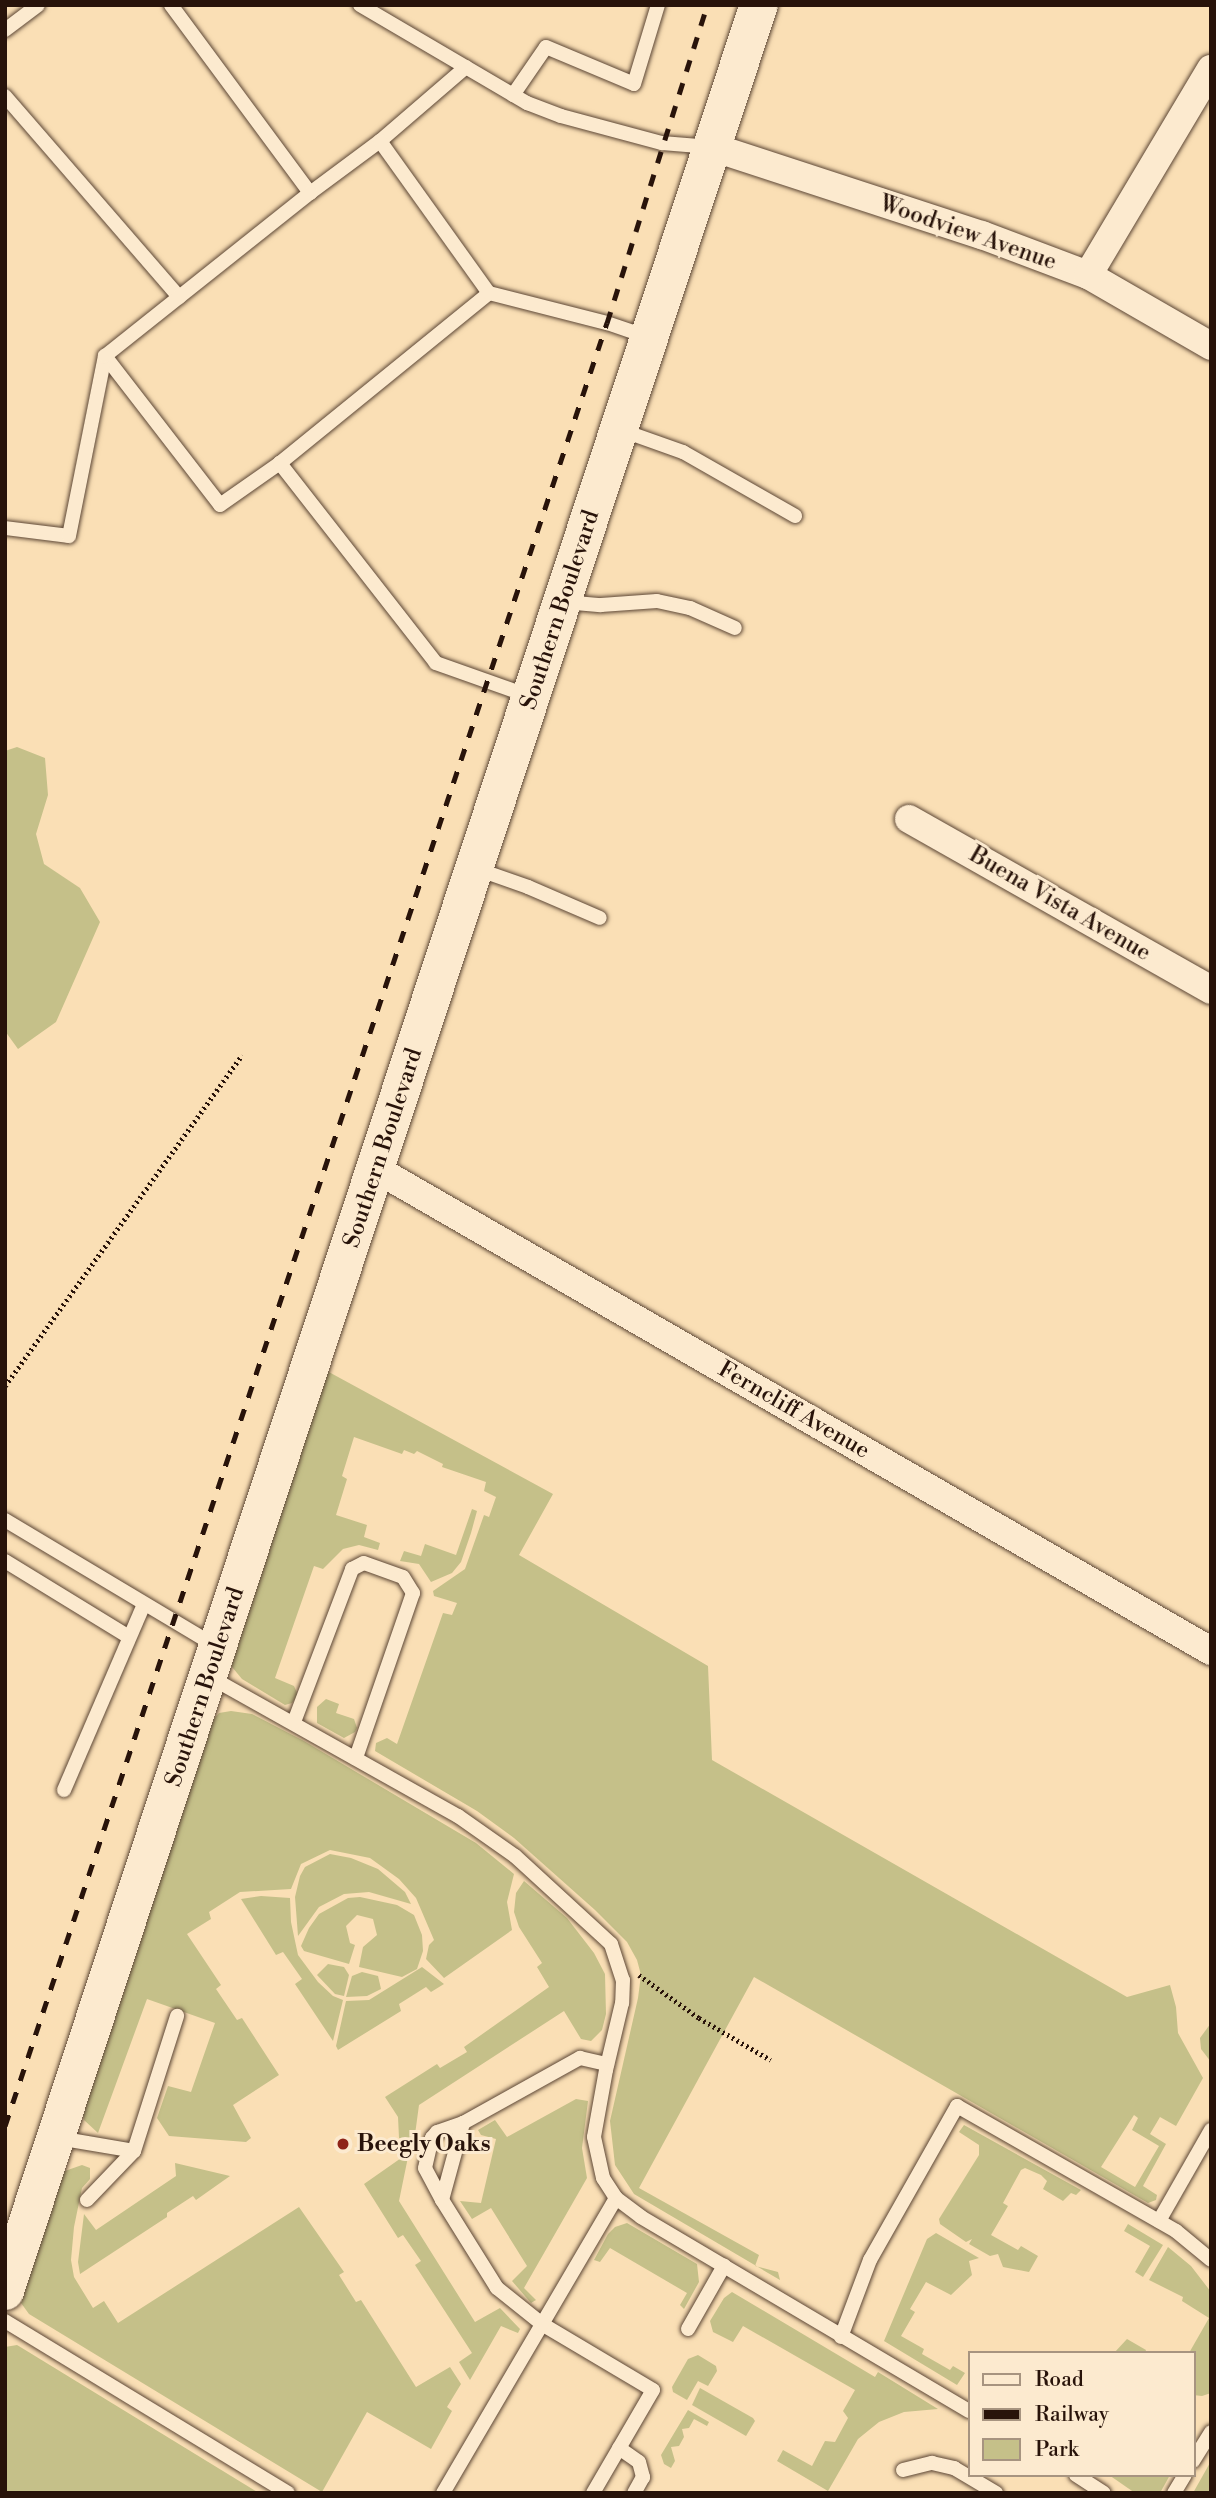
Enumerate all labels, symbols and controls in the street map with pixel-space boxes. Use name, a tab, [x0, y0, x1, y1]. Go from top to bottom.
street label: Woodview Avenue	[876, 190, 1060, 276]
street label: Southern Boulevard	[515, 507, 605, 713]
street label: Buena Vista Avenue	[964, 841, 1156, 967]
street label: Southern Boulevard	[338, 1045, 428, 1251]
street label: Ferncliff Avenue	[713, 1355, 875, 1465]
street label: Southern Boulevard	[160, 1584, 250, 1790]
place label: Beegly Oaks	[357, 2130, 491, 2158]
marker: Beegly Oaks	[335, 2136, 351, 2152]
legend	[968, 2351, 1195, 2477]
text: Road	[1035, 2367, 1084, 2393]
text: Railway	[1035, 2402, 1109, 2428]
text: Park	[1035, 2437, 1079, 2463]

